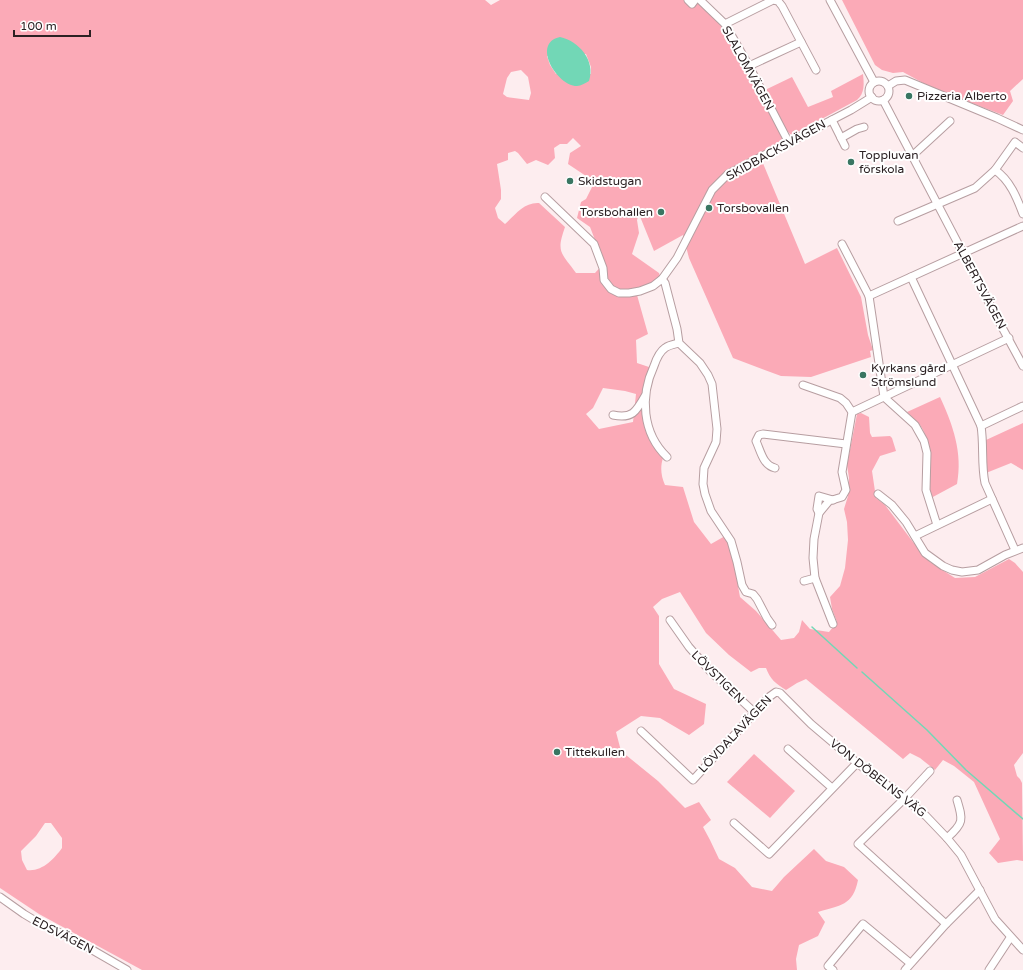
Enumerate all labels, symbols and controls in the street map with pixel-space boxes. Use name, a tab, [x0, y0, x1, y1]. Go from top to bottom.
scale bar	[14, 12, 90, 38]
text: 100 m	[20, 19, 57, 33]
street label: SLALOMVÄGEN	[719, 23, 777, 113]
place label: Pizzeria Alberto	[917, 89, 1007, 103]
marker: Pizzeria Alberto	[904, 91, 914, 101]
street label: SKIDBACKSVÄGEN	[724, 117, 828, 183]
place label: Toppluvan förskola	[859, 148, 919, 176]
marker: Toppluvan förskola	[846, 157, 856, 167]
place label: Skidstugan	[578, 174, 642, 188]
marker: Skidstugan	[565, 176, 575, 186]
place label: Torsbovallen	[717, 201, 789, 215]
marker: Torsbovallen	[704, 203, 714, 213]
place label: Torsbohallen	[580, 205, 653, 219]
marker: Torsbohallen	[656, 207, 666, 217]
street label: ALBERTSVÄGEN	[951, 238, 1009, 332]
place label: Kyrkans gård Strömslund	[871, 361, 946, 389]
marker: Kyrkans gård Strömslund	[858, 370, 868, 380]
street label: LÖVSTIGEN	[689, 648, 747, 706]
street label: LÖVDALAVÄGEN	[696, 692, 774, 776]
street label: VON DÖBELNS VÄG	[827, 736, 929, 820]
place label: Tittekullen	[565, 745, 625, 759]
marker: Tittekullen	[552, 747, 562, 757]
street label: EDSVÄGEN	[30, 914, 96, 956]

